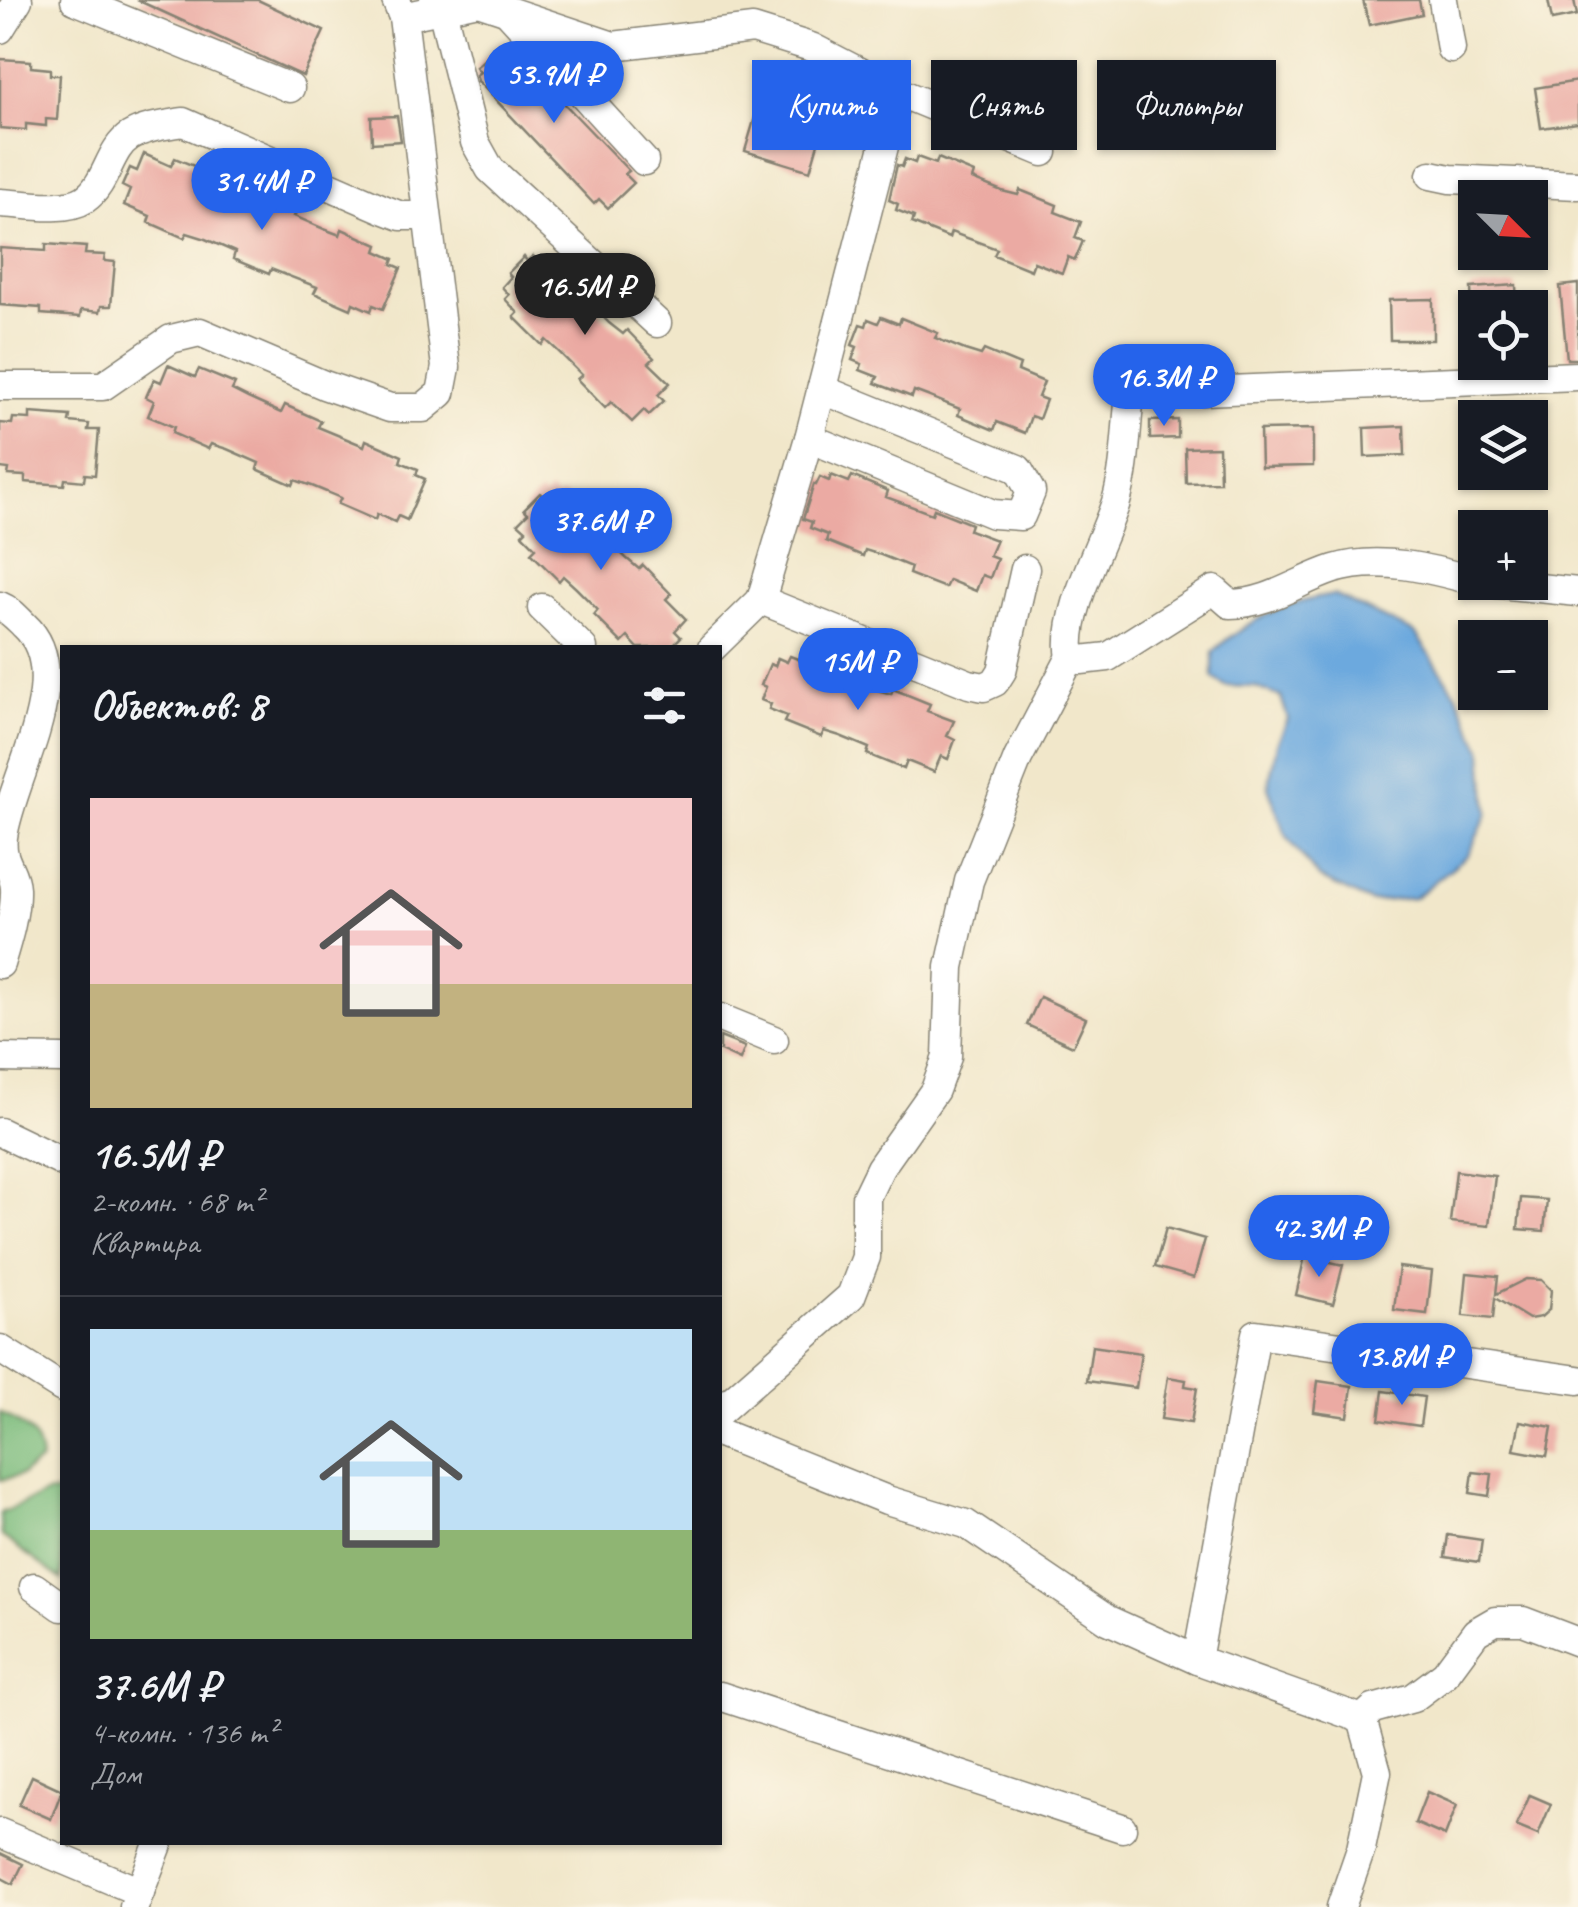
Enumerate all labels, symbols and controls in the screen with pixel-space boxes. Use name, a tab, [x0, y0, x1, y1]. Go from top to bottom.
pin: 53.9M ₽	[462, 41, 646, 126]
text: 53.9M ₽	[506, 53, 602, 94]
chip: Купить	[752, 60, 911, 150]
chip: Снять	[931, 60, 1077, 150]
chip: Фильтры	[1097, 60, 1276, 150]
pin: 31.4M ₽	[170, 148, 354, 233]
text: 31.4M ₽	[213, 160, 311, 201]
north arrow	[1458, 180, 1548, 270]
map controls	[1458, 180, 1548, 710]
pin: 16.5M ₽	[493, 253, 677, 338]
text: 16.5M ₽	[536, 265, 634, 306]
button: locate	[1458, 290, 1548, 380]
pin: 16.3M ₽	[1072, 344, 1256, 429]
text: 16.3M ₽	[1115, 356, 1213, 397]
button: layers	[1458, 400, 1548, 490]
pin: 37.6M ₽	[509, 488, 693, 573]
text: 37.6M ₽	[552, 500, 650, 541]
button: +	[1458, 510, 1548, 600]
button: −	[1458, 620, 1548, 710]
pin: 15M ₽	[788, 628, 928, 713]
text: 15M ₽	[820, 640, 896, 681]
icon: filters	[637, 678, 692, 733]
text: Объектов: 8	[90, 679, 266, 732]
icon: home	[301, 863, 481, 1043]
text: 16.5M ₽	[90, 1128, 218, 1181]
text: 2-комн. · 68 m²	[90, 1181, 262, 1222]
pin: 42.3M ₽	[1227, 1195, 1411, 1280]
text: 42.3M ₽	[1270, 1207, 1368, 1248]
text: Квартира	[90, 1222, 199, 1263]
pin: 13.8M ₽	[1310, 1323, 1494, 1408]
text: 13.8M ₽	[1353, 1335, 1451, 1376]
icon: home	[301, 1394, 481, 1574]
text: 37.6M ₽	[90, 1659, 218, 1712]
text: 4-комн. · 136 m²	[90, 1712, 277, 1753]
text: Дом	[90, 1753, 141, 1794]

